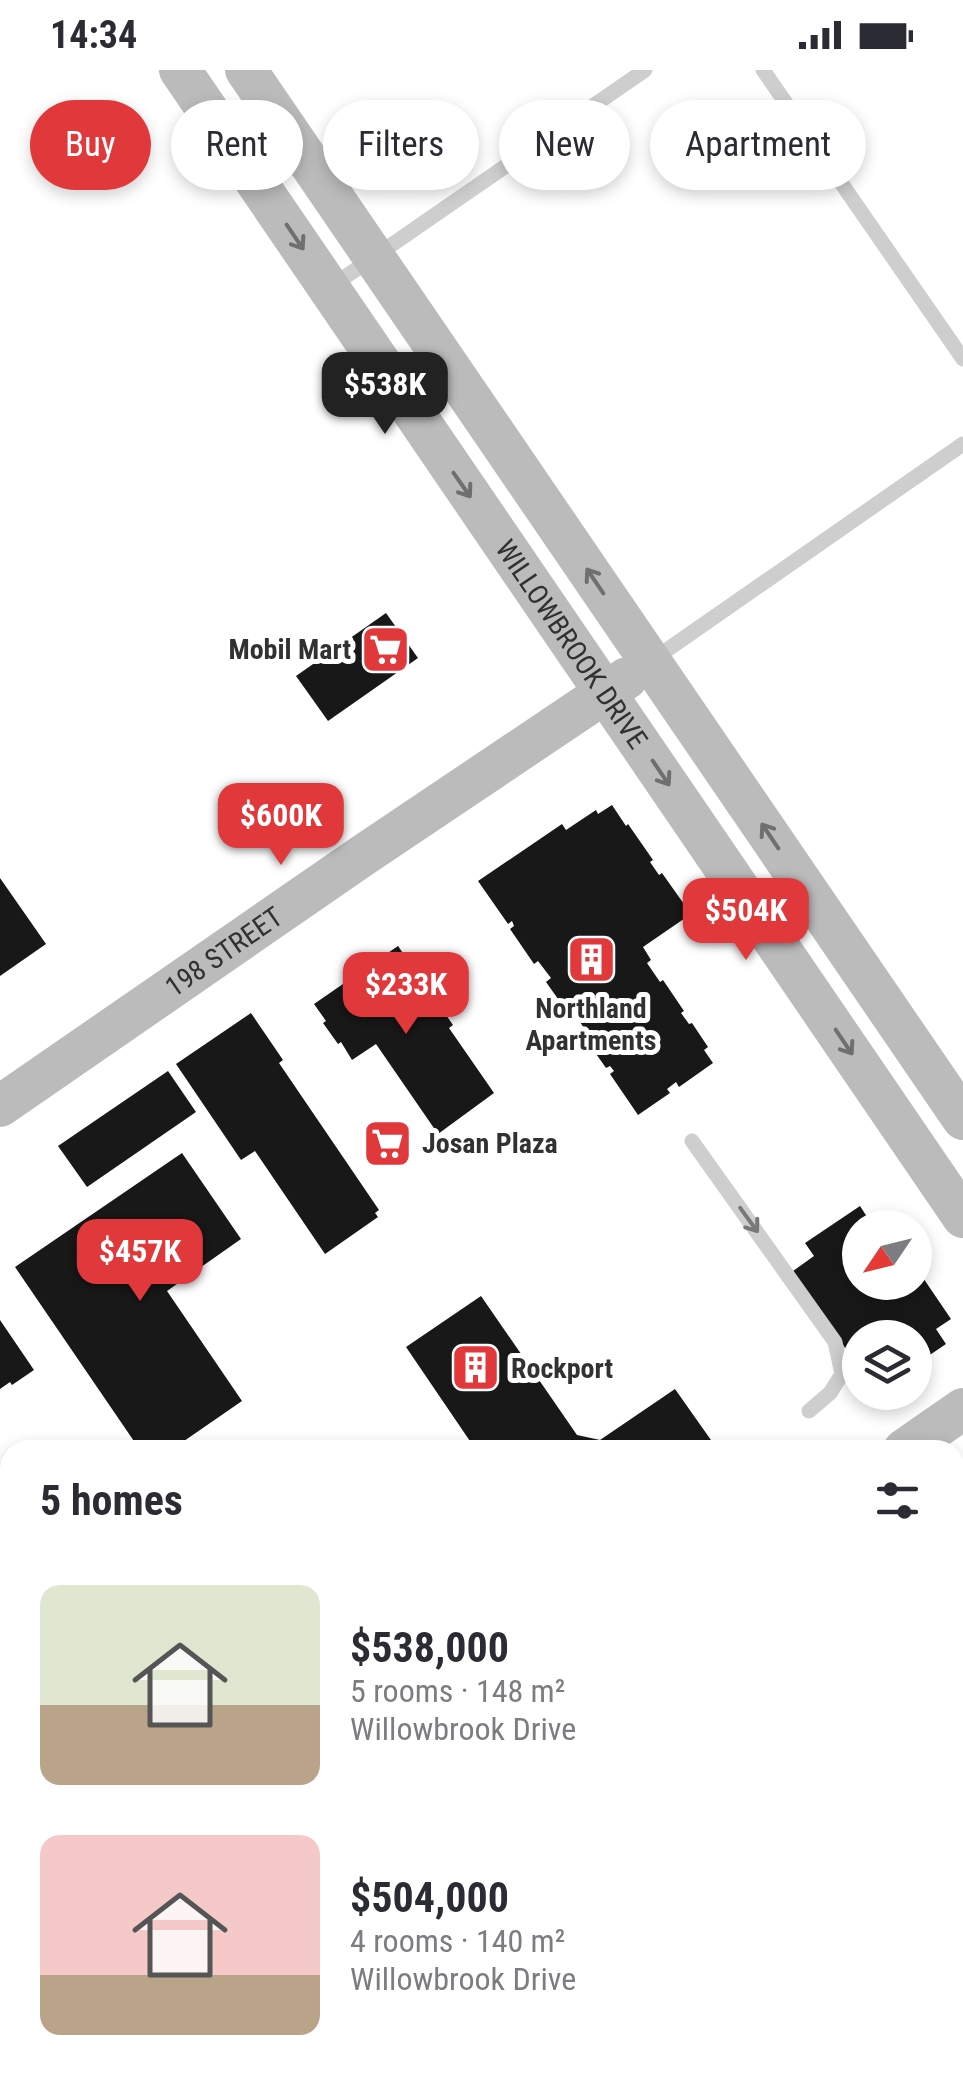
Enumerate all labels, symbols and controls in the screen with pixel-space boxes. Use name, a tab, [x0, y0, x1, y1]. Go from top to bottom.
text: 14:34	[50, 13, 137, 57]
chip: Buy	[30, 100, 151, 190]
chip: Rent	[171, 100, 303, 190]
chip: Filters	[323, 100, 479, 190]
chip: New	[499, 100, 630, 190]
chip: Apartment	[650, 100, 866, 190]
one-way arrow	[284, 223, 305, 250]
pin: $538K	[315, 352, 455, 437]
text: $538K	[344, 365, 426, 403]
one-way arrow	[451, 471, 472, 498]
street label: WILLOWBROOK DRIVE	[489, 533, 655, 755]
one-way arrow	[585, 567, 606, 595]
supermarket icon: Mobil Mart	[360, 623, 412, 675]
place label: Mobil Mart	[228, 633, 351, 666]
one-way arrow	[650, 759, 671, 787]
pin: $600K	[211, 783, 351, 868]
text: $600K	[240, 796, 322, 834]
one-way arrow	[760, 823, 781, 850]
pin: $504K	[676, 878, 816, 963]
text: $504K	[705, 891, 787, 929]
street label: 198 STREET	[159, 900, 289, 1003]
building icon: Northland Apartments	[565, 934, 617, 986]
pin: $233K	[336, 952, 476, 1037]
text: $233K	[365, 965, 447, 1003]
place label: Northland Apartments	[526, 992, 656, 1057]
one-way arrow	[833, 1027, 854, 1055]
supermarket icon: Josan Plaza	[361, 1117, 413, 1169]
place label: Josan Plaza	[422, 1127, 558, 1160]
one-way arrow	[738, 1206, 759, 1233]
north arrow	[842, 1210, 932, 1300]
map controls	[842, 1210, 932, 1410]
pin: $457K	[70, 1219, 210, 1304]
text: $457K	[99, 1232, 181, 1270]
button: layers	[842, 1320, 932, 1410]
building icon: Rockport	[450, 1342, 502, 1394]
place label: Rockport	[511, 1352, 613, 1385]
icon: filters	[870, 1473, 925, 1528]
text: 5 homes	[40, 1476, 183, 1525]
text: $538,000	[350, 1623, 509, 1672]
icon: home	[120, 1625, 240, 1745]
text: 5 rooms · 148 m²	[350, 1672, 565, 1710]
text: Willowbrook Drive	[350, 1710, 576, 1748]
text: $504,000	[350, 1873, 509, 1922]
icon: home	[120, 1875, 240, 1995]
text: 4 rooms · 140 m²	[350, 1922, 565, 1960]
text: Willowbrook Drive	[350, 1960, 576, 1998]

